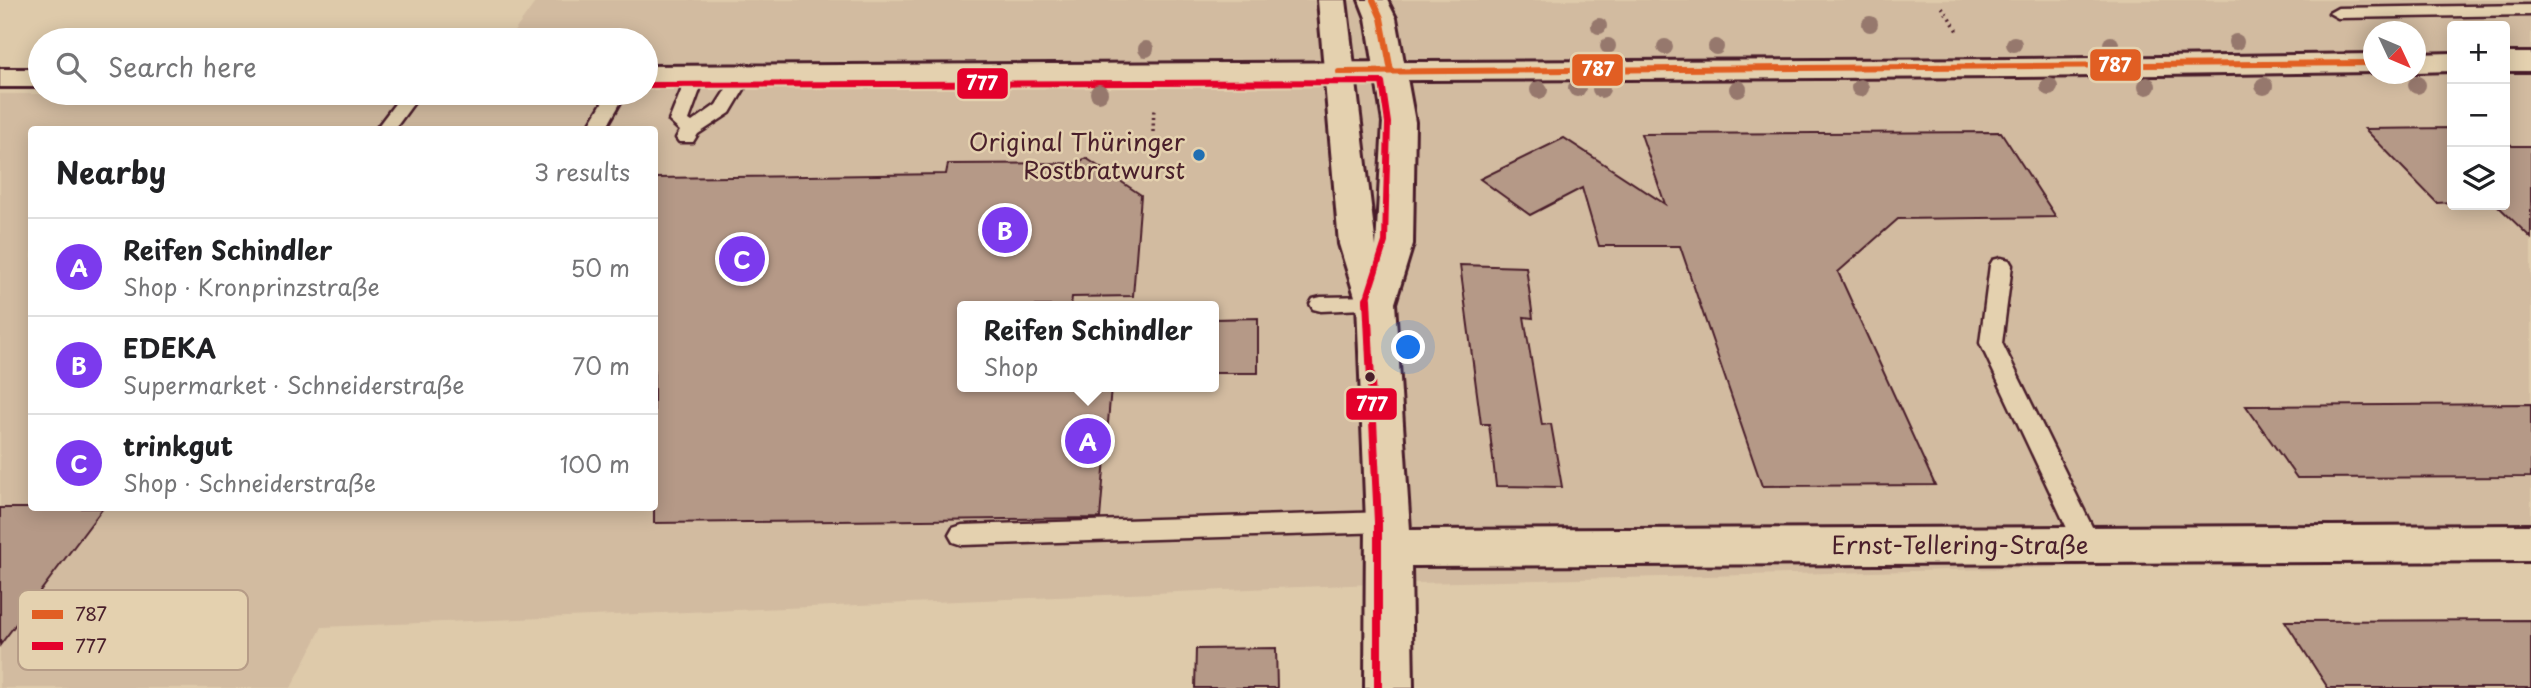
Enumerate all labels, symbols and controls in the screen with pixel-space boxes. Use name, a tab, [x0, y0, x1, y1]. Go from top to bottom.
north arrow	[2363, 21, 2426, 84]
map controls	[2447, 21, 2510, 210]
button: +	[2447, 21, 2510, 84]
search box	[28, 28, 658, 105]
text: Search here	[108, 47, 257, 86]
icon: search	[52, 48, 90, 86]
line badge: 787	[2089, 48, 2142, 82]
text: 787	[2099, 50, 2132, 78]
line badge: 787	[1571, 53, 1624, 87]
text: 787	[1582, 54, 1615, 82]
line badge: 777	[956, 67, 1009, 100]
text: 777	[966, 68, 998, 96]
button: −	[2447, 84, 2510, 147]
place label: Original Thüringer Rostbratwurst	[969, 123, 1186, 187]
marker: Original Thüringer Rostbratwurst	[1191, 147, 1207, 163]
button: layers	[2447, 147, 2510, 210]
text: Nearby	[56, 149, 166, 194]
text: 3 results	[534, 154, 630, 189]
pin: B	[982, 204, 1028, 256]
text: Reifen Schindler	[123, 230, 332, 269]
pin: C	[719, 233, 765, 285]
text: A	[70, 250, 88, 285]
text: 50 m	[570, 250, 630, 285]
text: Shop · Kronprinzstraße	[123, 269, 380, 304]
popup	[957, 301, 1219, 392]
text: Reifen Schindler	[983, 310, 1193, 349]
text: EDEKA	[123, 328, 216, 367]
your location	[1391, 330, 1425, 364]
text: B	[71, 348, 87, 383]
text: 70 m	[572, 348, 630, 383]
text: Shop	[983, 349, 1038, 384]
text: Supermarket · Schneiderstraße	[123, 367, 465, 402]
unlabelled marker	[1363, 370, 1377, 384]
line badge: 777	[1345, 387, 1398, 421]
text: 777	[1356, 389, 1388, 417]
pin: A	[1065, 415, 1111, 467]
text: trinkgut	[123, 426, 233, 465]
text: C	[70, 446, 88, 481]
text: 100 m	[560, 446, 630, 481]
text: Shop · Schneiderstraße	[123, 465, 376, 500]
street label: Ernst-Tellering-Straße	[1831, 526, 2089, 562]
legend	[18, 590, 248, 670]
text: 787	[75, 599, 107, 627]
text: 777	[75, 631, 107, 659]

